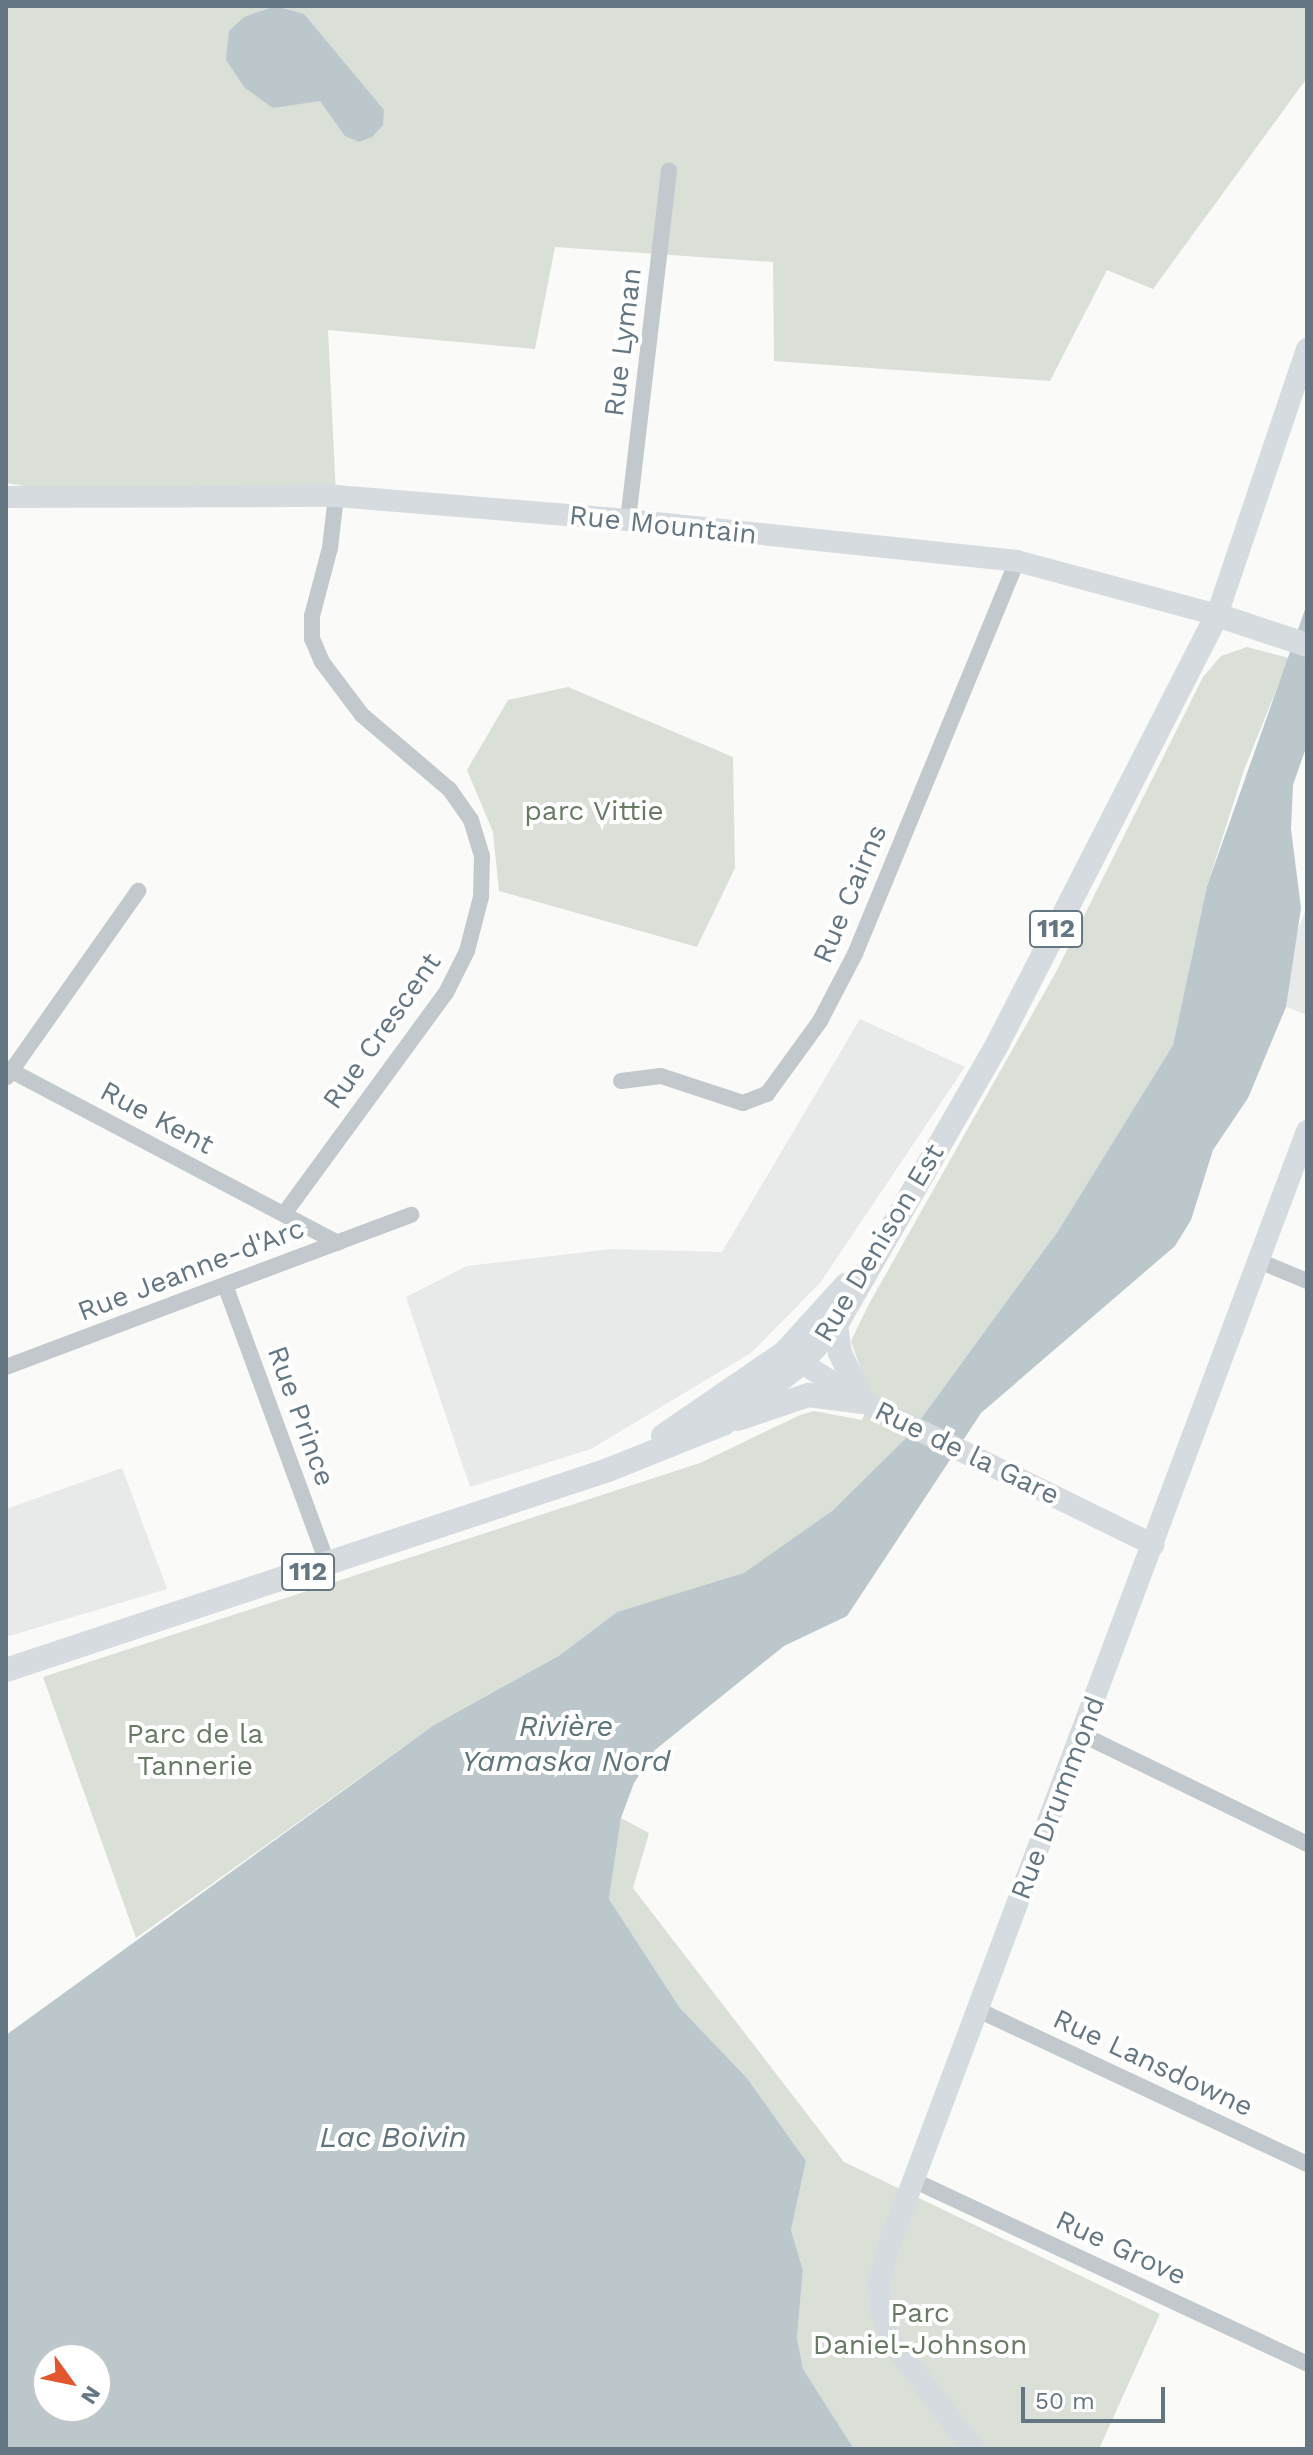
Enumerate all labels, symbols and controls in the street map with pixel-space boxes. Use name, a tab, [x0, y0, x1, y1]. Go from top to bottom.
street label: Rue Lyman	[597, 266, 649, 418]
street label: Rue Mountain	[567, 498, 759, 552]
park label: parc Vittie	[524, 794, 664, 828]
street label: Rue Cairns	[806, 820, 894, 968]
road number: 112	[1028, 907, 1084, 951]
street label: Rue Crescent	[316, 946, 448, 1116]
street label: Rue Kent	[95, 1074, 219, 1162]
street label: Rue Denison Est	[807, 1138, 951, 1348]
street label: Rue Jeanne-d'Arc	[73, 1211, 309, 1329]
street label: Rue Prince	[260, 1341, 342, 1491]
street label: Rue de la Gare	[869, 1394, 1065, 1512]
road number: 112	[280, 1550, 336, 1594]
street label: Rue Drummond	[1004, 1692, 1112, 1904]
water label: Rivière Yamaska Nord	[462, 1708, 670, 1778]
park label: Parc de la Tannerie	[127, 1717, 263, 1783]
street label: Rue Lansdowne	[1048, 2002, 1258, 2124]
water label: Lac Boivin	[319, 2119, 467, 2155]
street label: Rue Grove	[1050, 2203, 1192, 2293]
park label: Parc Daniel-Johnson	[813, 2296, 1027, 2362]
north arrow	[32, 2343, 112, 2423]
scale bar	[1025, 2371, 1169, 2421]
text: N	[76, 2382, 106, 2409]
text: 50 m	[1035, 2387, 1095, 2415]

